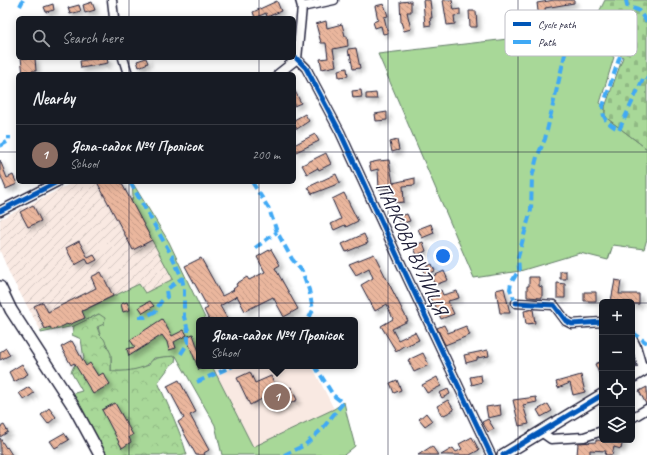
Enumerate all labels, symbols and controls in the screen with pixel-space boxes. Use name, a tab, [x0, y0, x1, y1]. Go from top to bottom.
legend	[505, 10, 637, 56]
search box	[16, 16, 296, 60]
text: Cycle path	[538, 17, 577, 31]
icon: search	[30, 27, 52, 49]
text: Search here	[62, 29, 123, 48]
text: Path	[538, 35, 557, 49]
text: Nearby	[32, 88, 75, 109]
text: Ясла-садок №4 Пролісок	[70, 137, 203, 156]
text: 1	[42, 147, 48, 163]
text: 200 m	[252, 147, 280, 163]
text: School	[70, 156, 98, 172]
street label: ПАРКОВА ВУЛИЦЯ	[370, 178, 455, 322]
your location	[433, 246, 453, 266]
map controls	[599, 299, 635, 443]
button: +	[599, 299, 635, 335]
popup	[196, 317, 358, 369]
text: Ясла-садок №4 Пролісок	[211, 326, 343, 345]
button: −	[599, 335, 635, 371]
text: School	[211, 345, 239, 361]
button: locate	[599, 371, 635, 407]
pin: 1	[264, 382, 290, 412]
button: layers	[599, 407, 635, 443]

